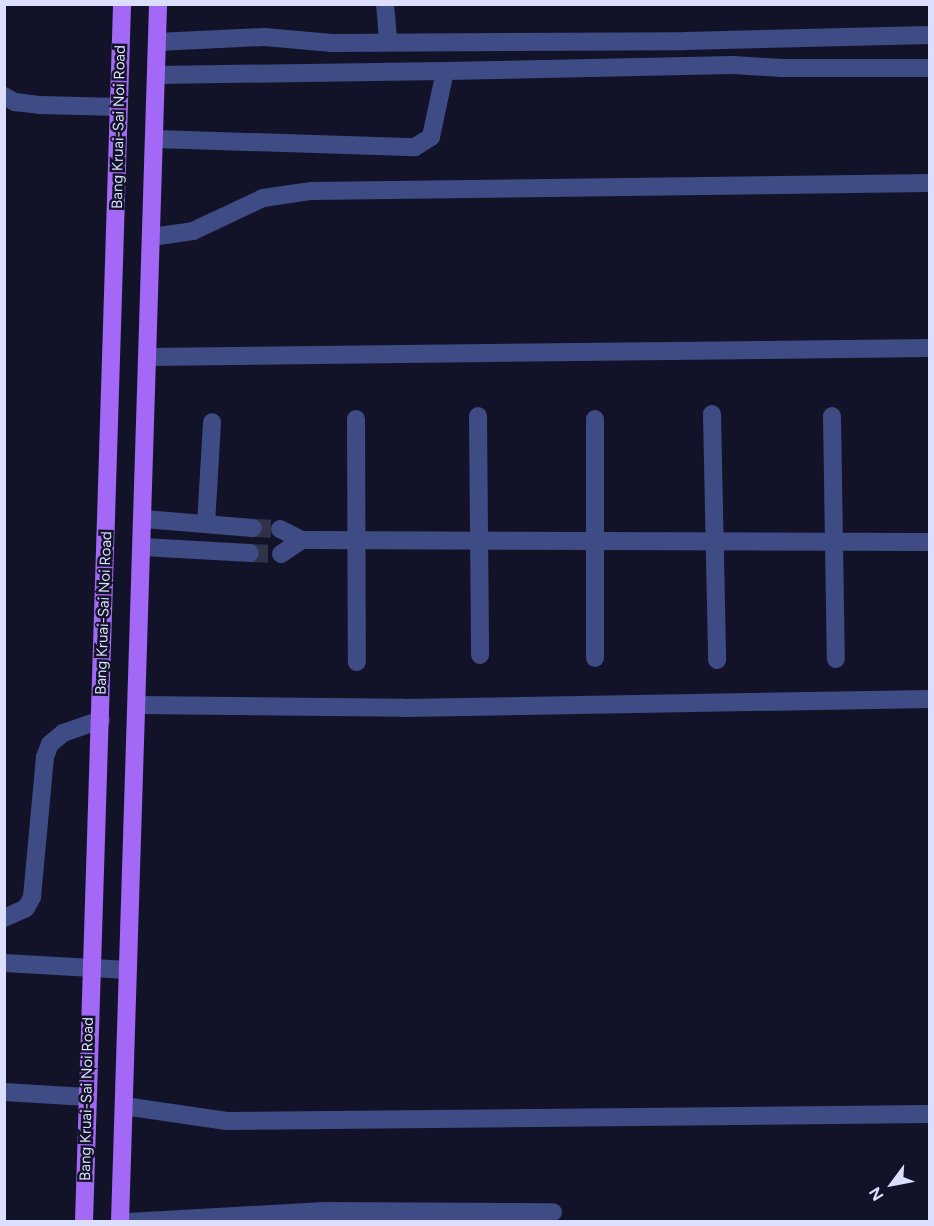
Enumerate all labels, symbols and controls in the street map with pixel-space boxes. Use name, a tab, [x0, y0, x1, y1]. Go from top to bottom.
street label: Bang Kruai-Sai Noi Road	[109, 45, 129, 209]
street label: Bang Kruai-Sai Noi Road	[92, 531, 116, 695]
street label: Bang Kruai-Sai Noi Road	[77, 1017, 97, 1181]
north arrow	[862, 1154, 922, 1214]
text: N	[865, 1184, 888, 1204]

